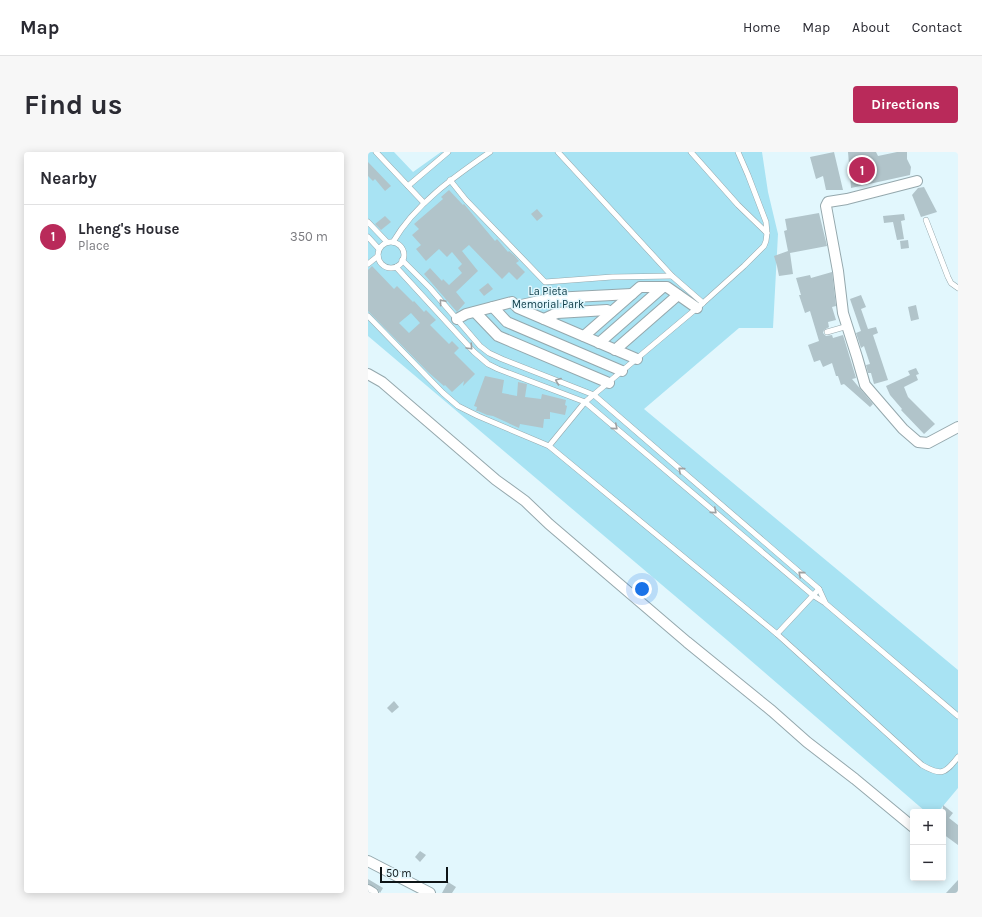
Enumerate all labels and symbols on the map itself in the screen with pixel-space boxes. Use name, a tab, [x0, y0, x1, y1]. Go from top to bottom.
pin: 1	[849, 155, 875, 185]
park label: La Pieta Memorial Park	[512, 285, 584, 311]
one-way arrow	[440, 299, 447, 307]
one-way arrow	[465, 342, 472, 350]
one-way arrow	[554, 378, 561, 386]
one-way arrow	[611, 422, 618, 429]
one-way arrow	[679, 468, 686, 475]
one-way arrow	[710, 507, 717, 514]
one-way arrow	[798, 571, 806, 578]
your location	[632, 579, 652, 599]
scale bar	[380, 865, 448, 884]

